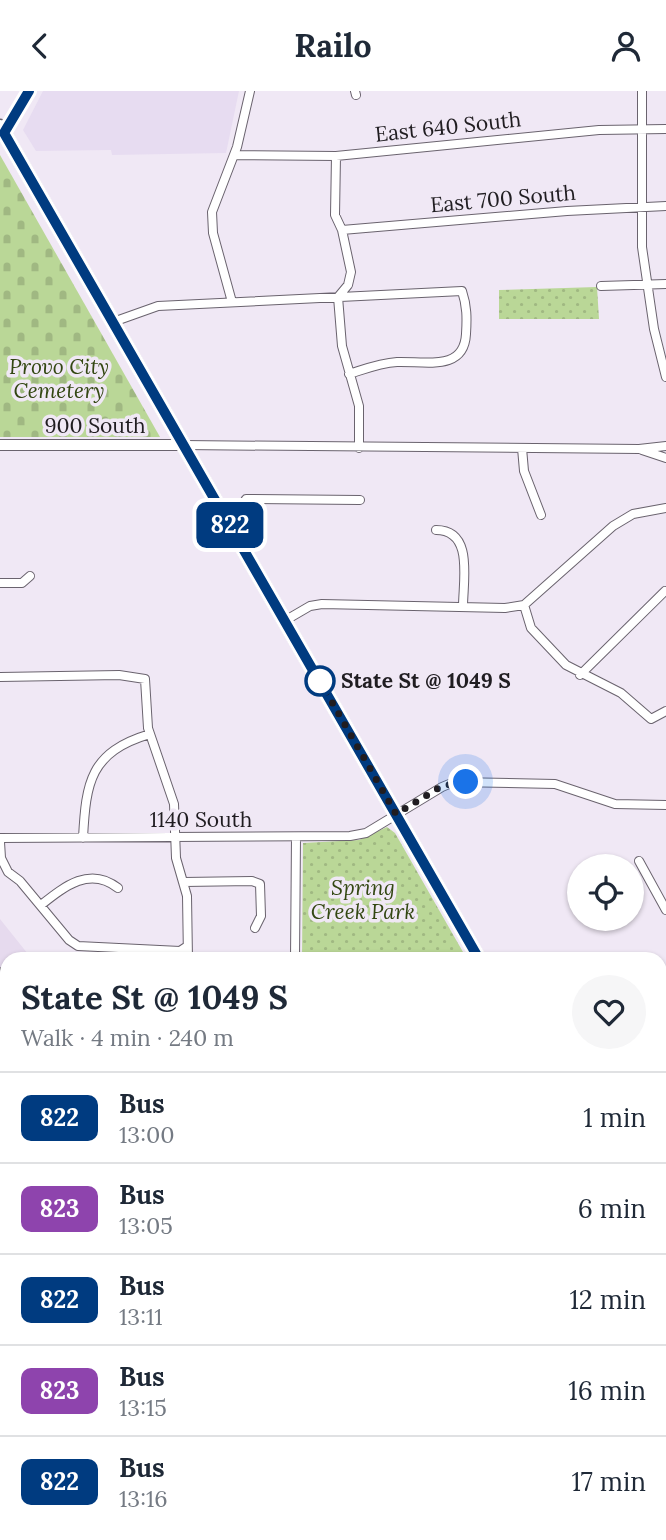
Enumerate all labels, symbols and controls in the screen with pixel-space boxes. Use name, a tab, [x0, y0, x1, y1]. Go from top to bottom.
text: Railo	[294, 25, 372, 66]
icon: back	[21, 27, 59, 65]
icon: person	[607, 27, 645, 65]
street label: East 640 South	[374, 105, 522, 148]
street label: East 700 South	[429, 179, 577, 218]
park label: Provo City Cemetery	[9, 353, 109, 404]
street label: 900 South	[44, 412, 146, 439]
line badge: 822	[190, 502, 270, 548]
text: 822	[210, 509, 250, 540]
marker: State St @ 1049 S	[305, 666, 335, 696]
place label: State St @ 1049 S	[341, 667, 511, 694]
your location	[448, 764, 483, 799]
street label: 1140 South	[150, 806, 252, 833]
map controls	[567, 854, 644, 931]
button: locate	[567, 854, 644, 931]
park label: Spring Creek Park	[311, 874, 415, 925]
button: heart	[572, 975, 646, 1049]
text: State St @ 1049 S	[21, 976, 288, 1018]
text: Walk · 4 min · 240 m	[21, 1023, 234, 1052]
text: Bus	[119, 1087, 165, 1120]
text: 1 min	[583, 1101, 646, 1134]
text: 822	[40, 1102, 79, 1133]
text: 13:00	[119, 1120, 175, 1149]
text: Bus	[119, 1178, 165, 1211]
text: 6 min	[578, 1192, 646, 1225]
text: 823	[40, 1193, 79, 1224]
text: 13:05	[119, 1211, 173, 1240]
text: Bus	[119, 1269, 165, 1302]
text: 12 min	[569, 1283, 646, 1316]
text: 822	[40, 1284, 79, 1315]
text: 13:11	[119, 1302, 163, 1331]
text: Bus	[119, 1360, 165, 1393]
text: 16 min	[568, 1374, 646, 1407]
text: 823	[40, 1375, 79, 1406]
text: 13:15	[119, 1393, 167, 1422]
text: Bus	[119, 1451, 165, 1484]
text: 17 min	[571, 1465, 646, 1498]
text: 822	[40, 1466, 79, 1497]
text: 13:16	[119, 1484, 168, 1513]

